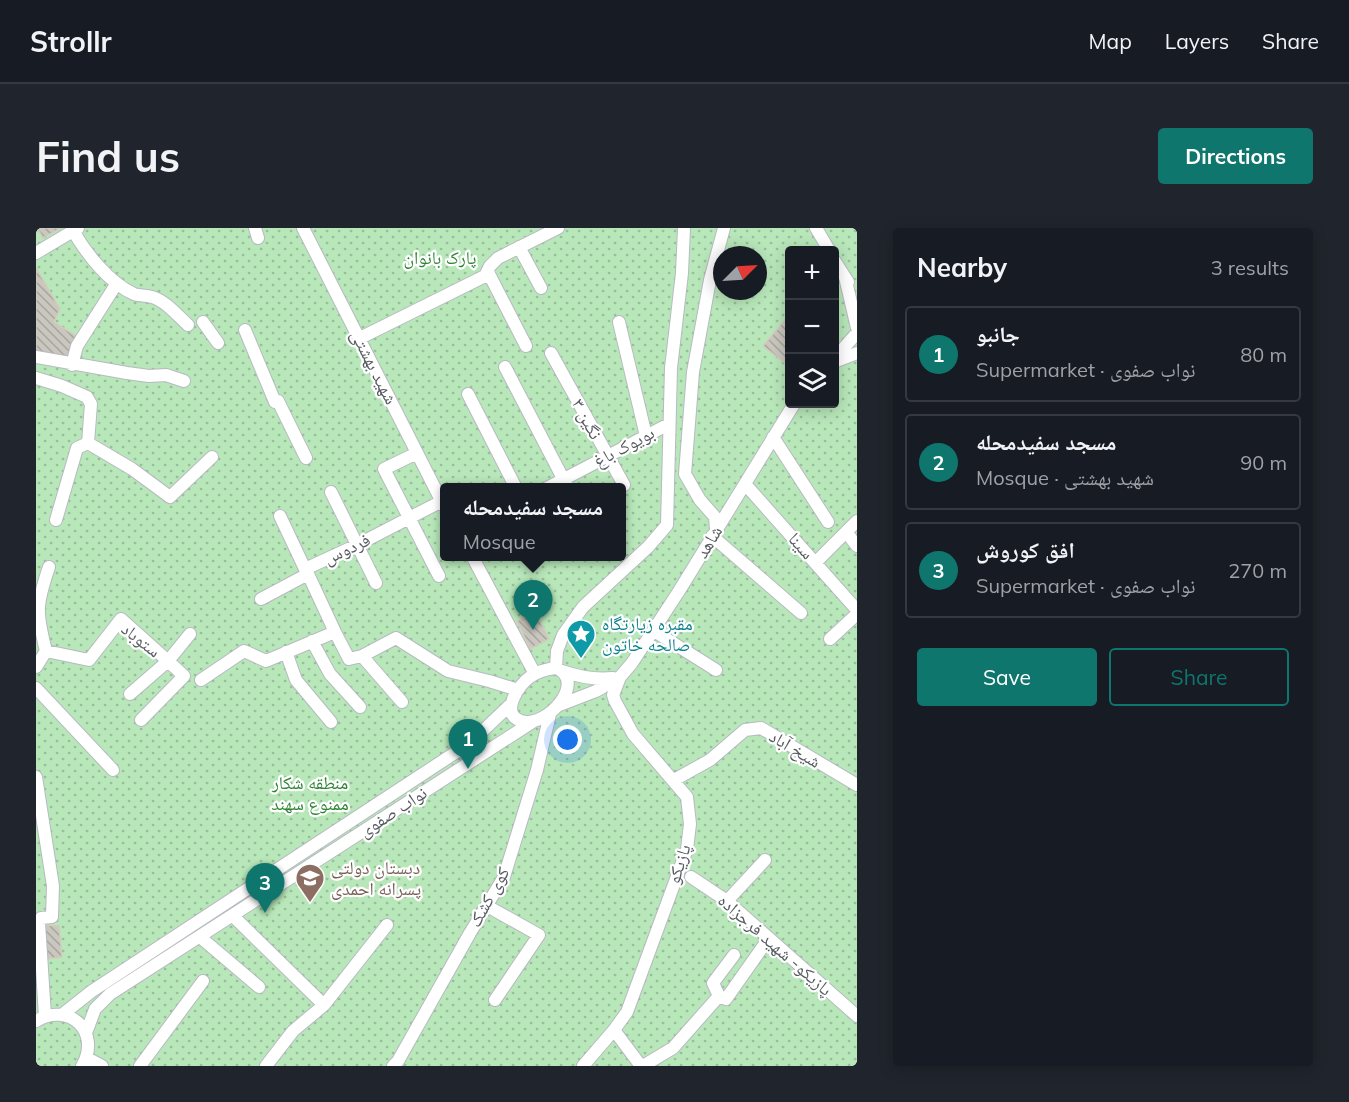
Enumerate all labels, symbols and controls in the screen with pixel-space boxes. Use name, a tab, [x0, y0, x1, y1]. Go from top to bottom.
text: Strollr	[30, 24, 112, 59]
text: Map	[1089, 28, 1132, 54]
text: Layers	[1165, 28, 1229, 54]
text: Share	[1262, 28, 1319, 54]
button: Directions	[1158, 128, 1313, 184]
text: Find us	[36, 130, 180, 183]
park label: پارک بانوان	[403, 246, 477, 269]
north arrow	[713, 246, 767, 300]
map controls	[785, 246, 839, 408]
button: +	[785, 246, 839, 300]
text: Nearby	[917, 251, 1007, 284]
text: 3 results	[1211, 255, 1289, 280]
button: −	[785, 300, 839, 354]
text: جانبو	[976, 320, 1020, 348]
street label: شهید بهشتی	[346, 325, 403, 408]
text: 1	[933, 342, 945, 367]
text: 80 m	[1240, 342, 1287, 367]
button: layers	[785, 354, 839, 408]
text: Supermarket · نواب صفوی	[976, 357, 1195, 382]
street label: نگین ۳	[567, 394, 608, 443]
street label: بویوک باغ	[589, 421, 658, 472]
text: مسجد سفیدمحله	[976, 428, 1116, 456]
text: 2	[933, 450, 945, 475]
text: 90 m	[1240, 450, 1287, 475]
text: Mosque · شهید بهشتی	[976, 465, 1154, 490]
popup	[440, 483, 626, 561]
text: مسجد سفیدمحله	[463, 493, 603, 521]
street label: شاهد	[690, 521, 727, 562]
street label: فردوس	[320, 528, 374, 569]
street label: سینا	[783, 528, 819, 564]
text: Mosque	[463, 529, 536, 554]
text: افق کوروش	[976, 536, 1075, 564]
text: 3	[933, 558, 945, 583]
text: 270 m	[1228, 558, 1287, 583]
text: Supermarket · نواب صفوی	[976, 573, 1195, 598]
pin: 2	[514, 580, 552, 630]
place label: مقبره زیارتگاه صالحه خاتون	[602, 612, 693, 656]
street label: ستوباد	[117, 617, 166, 662]
place icon: مقبره زیارتگاه صالحه خاتون	[565, 618, 597, 660]
button: Save	[917, 648, 1097, 706]
button: Share	[1109, 648, 1289, 706]
pin: 1	[448, 720, 488, 769]
street label: شیخ آباد	[765, 724, 825, 774]
your location	[553, 725, 582, 754]
park label: منطقه شکار ممنوع سهند	[271, 771, 349, 815]
street label: نواب صفوی	[354, 781, 431, 842]
street label: پازیکو	[661, 841, 696, 887]
place label: دبستان دولتی پسرانه احمدی	[331, 856, 421, 900]
school or university icon: دبستان دولتی پسرانه احمدی	[294, 862, 326, 904]
street label: کوی کشک	[463, 862, 515, 931]
pin: 3	[246, 864, 284, 913]
street label: پازیکو- شهید فرجزاده	[713, 889, 837, 1001]

